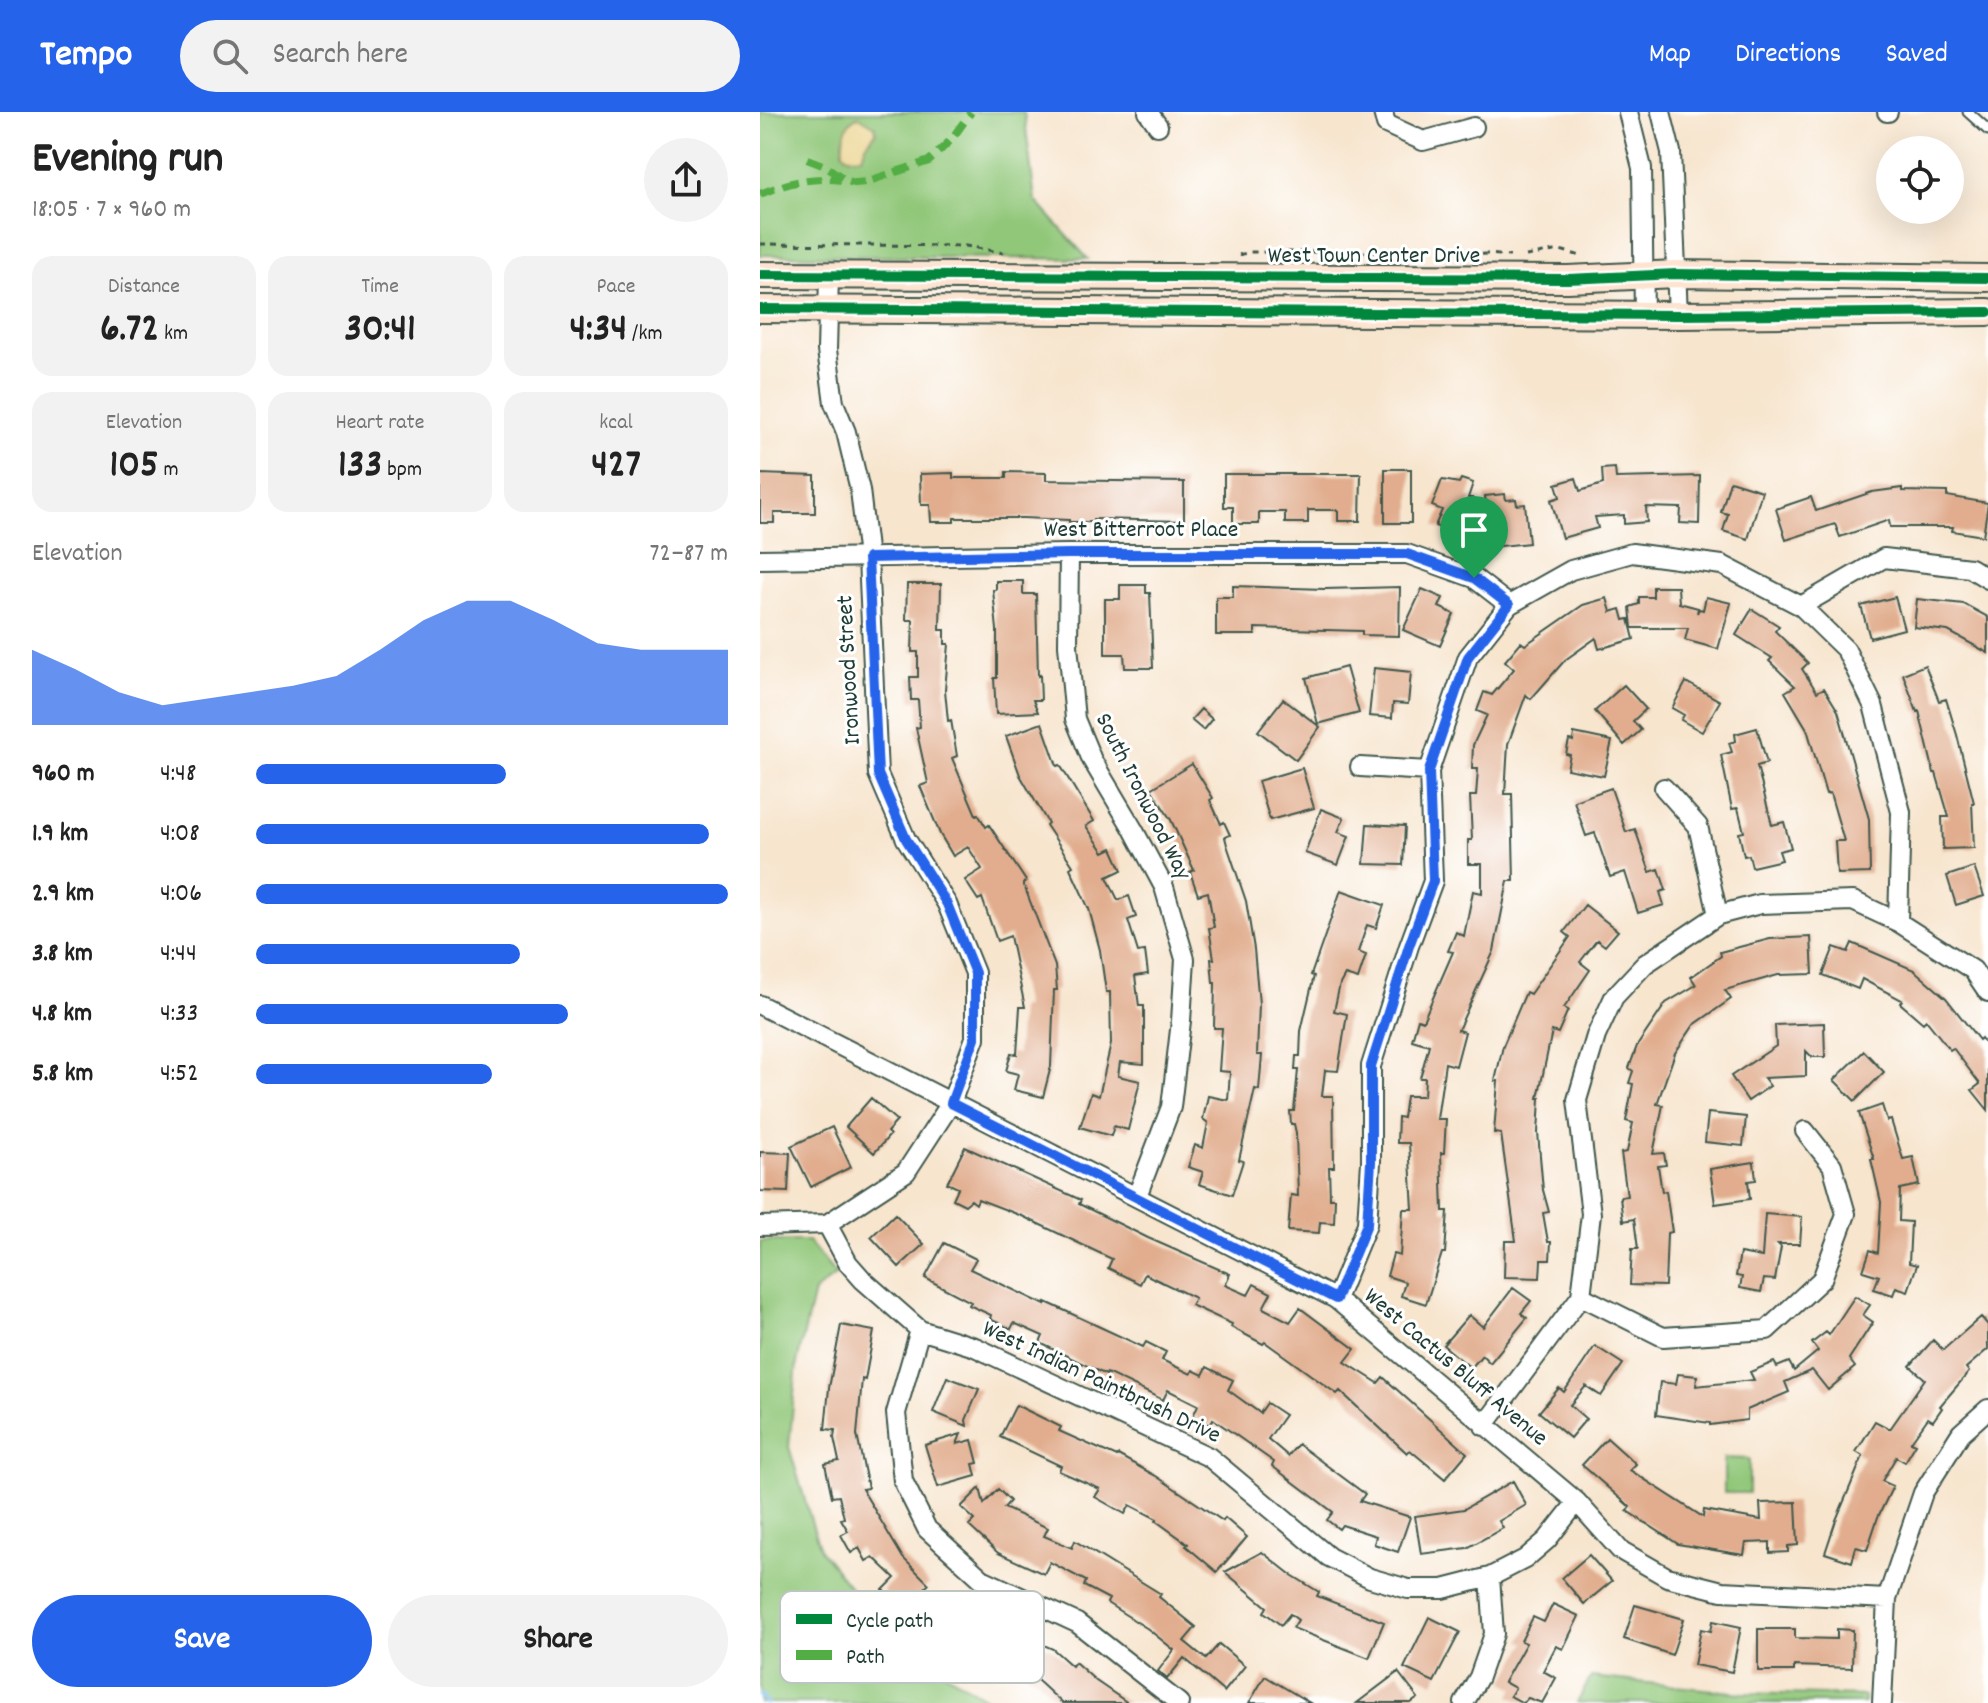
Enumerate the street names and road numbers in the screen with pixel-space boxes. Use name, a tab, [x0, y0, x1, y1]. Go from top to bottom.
street label: West Town Center Drive	[1268, 240, 1480, 274]
street label: West Bitterroot Place	[1044, 514, 1238, 548]
street label: Ironwood Street	[829, 594, 871, 746]
street label: South Ironwood Way	[1085, 708, 1199, 888]
street label: West Cactus Bluff Avenue	[1356, 1281, 1554, 1455]
street label: West Indian Paintbrush Drive	[976, 1313, 1226, 1453]

